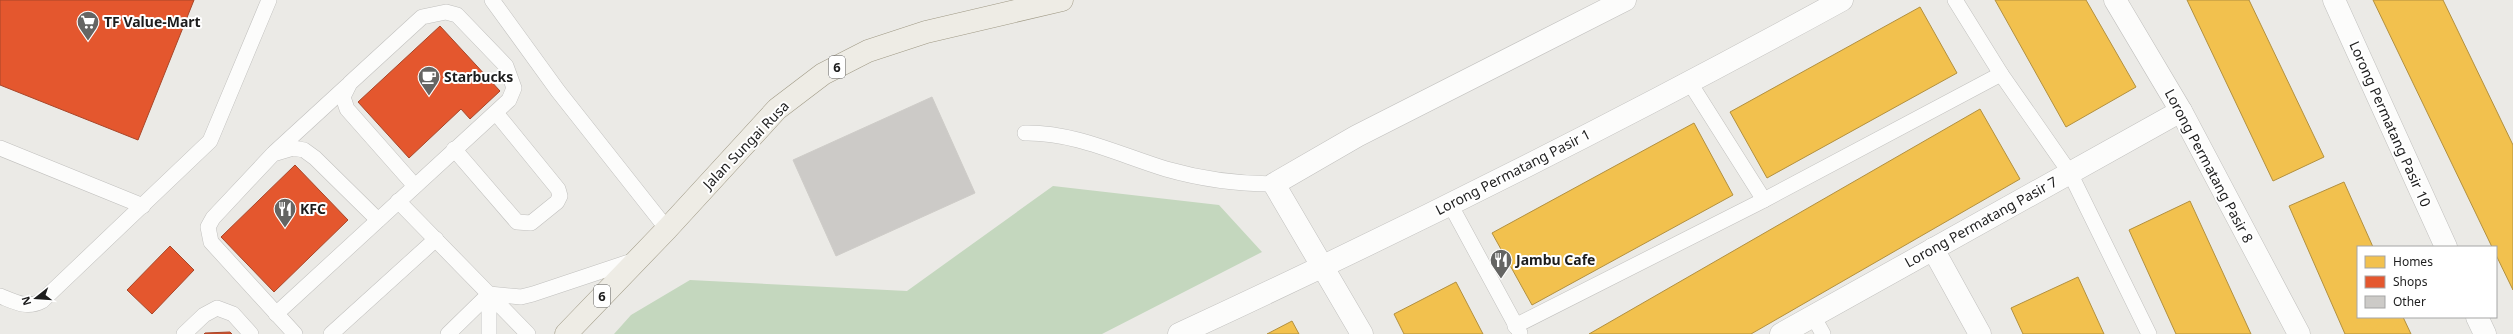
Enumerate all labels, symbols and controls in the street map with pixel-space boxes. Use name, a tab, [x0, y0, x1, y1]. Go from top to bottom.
supermarket icon: TF Value-Mart	[75, 9, 101, 42]
place label: TF Value-Mart	[104, 12, 201, 31]
street label: Lorong Permatang Pasir 10	[2345, 38, 2436, 210]
road number: 6	[829, 56, 845, 78]
cafe icon: Starbucks	[416, 64, 442, 97]
place label: Starbucks	[444, 67, 513, 86]
street label: Lorong Permatang Pasir 8	[2161, 86, 2258, 246]
street label: Jalan Sungai Rusa	[697, 96, 793, 194]
street label: Lorong Permatang Pasir 1	[1432, 124, 1594, 219]
street label: Lorong Permatang Pasir 7	[1901, 172, 2060, 271]
restaurant icon: KFC	[272, 196, 298, 229]
place label: KFC	[300, 199, 326, 218]
legend	[2357, 246, 2497, 318]
restaurant icon: Jambu Cafe	[1488, 247, 1514, 280]
place label: Jambu Cafe	[1514, 250, 1595, 269]
text: Homes	[2393, 253, 2433, 270]
text: Shops	[2393, 273, 2428, 290]
north arrow	[16, 278, 56, 318]
road number: 6	[594, 285, 610, 307]
text: Other	[2393, 293, 2426, 310]
text: N	[17, 295, 34, 308]

